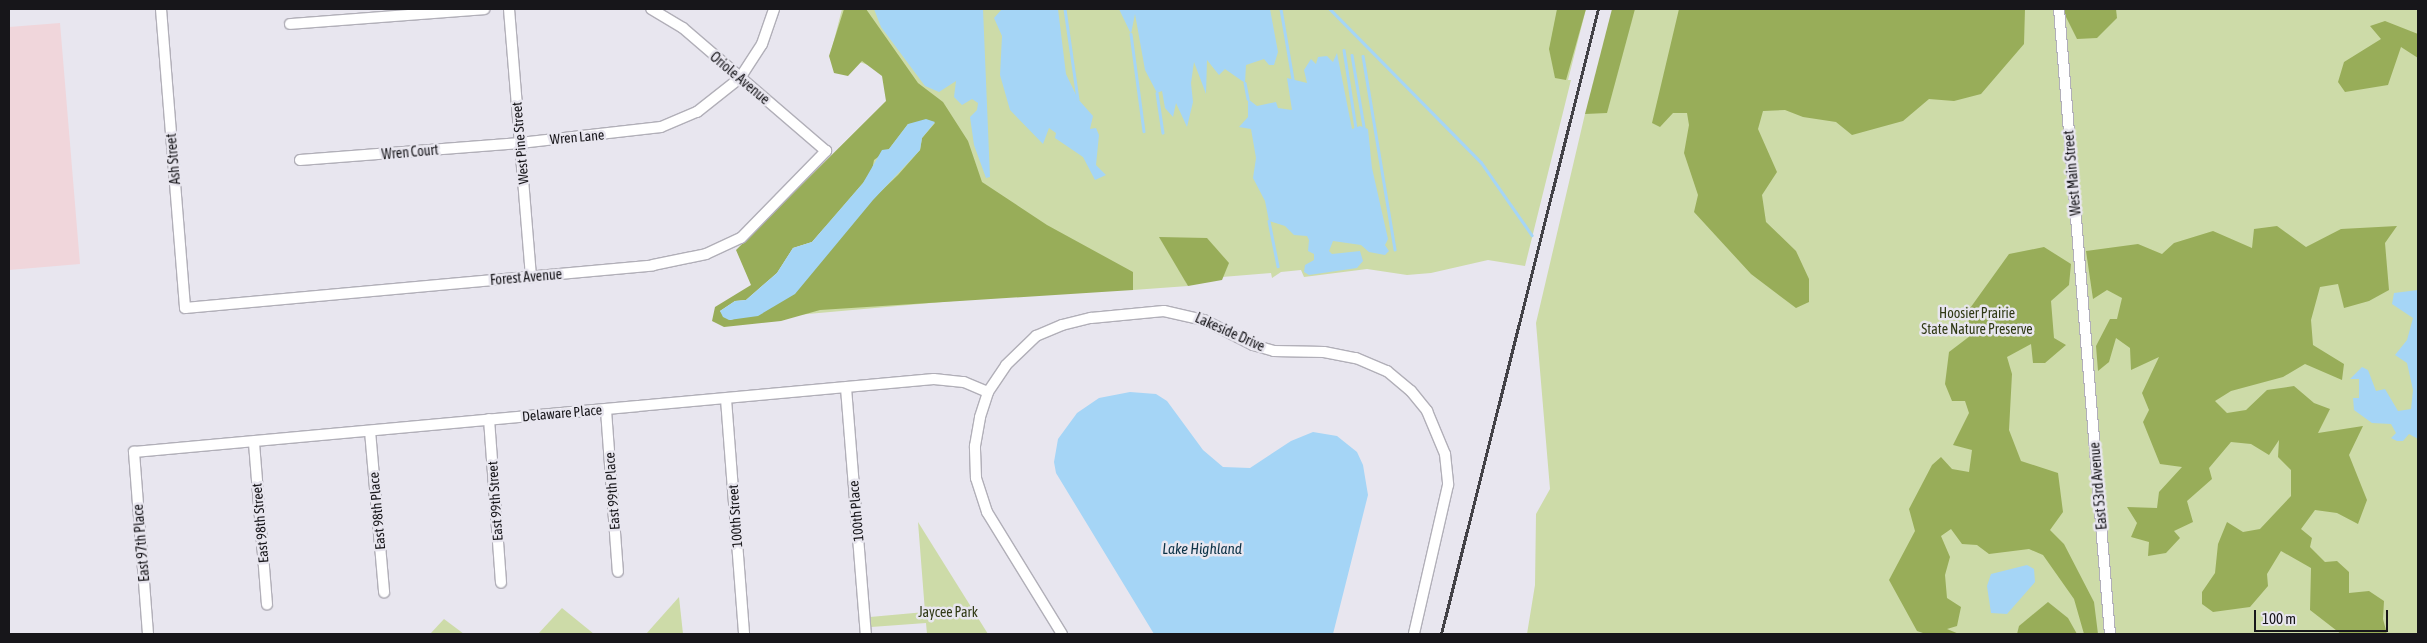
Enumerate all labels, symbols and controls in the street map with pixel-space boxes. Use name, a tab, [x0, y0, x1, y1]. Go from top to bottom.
street label: Oriole Avenue	[707, 48, 773, 108]
street label: West Pine Street	[508, 101, 532, 185]
street label: Wren Lane	[549, 126, 605, 148]
street label: West Main Street	[2060, 130, 2084, 216]
street label: Ash Street	[162, 133, 184, 185]
street label: Wren Court	[381, 141, 439, 163]
street label: Forest Avenue	[489, 265, 563, 289]
park label: Hoosier Prairie State Nature Preserve	[1921, 305, 2033, 338]
street label: Lakeside Drive	[1193, 309, 1267, 355]
street label: Delaware Place	[521, 401, 603, 425]
street label: East 53rd Avenue	[2086, 441, 2110, 531]
street label: East 99th Place	[601, 452, 623, 530]
street label: East 99th Street	[484, 461, 506, 541]
street label: East 98th Place	[365, 471, 389, 551]
street label: 100th Place	[845, 480, 867, 542]
street label: East 98th Street	[248, 482, 272, 564]
street label: 100th Street	[724, 484, 746, 548]
street label: East 97th Place	[129, 503, 153, 583]
water label: Lake Highland	[1162, 540, 1242, 558]
scale bar	[2257, 600, 2391, 632]
park label: Jaycee Park	[918, 604, 978, 620]
text: 100 m	[2262, 610, 2296, 627]

